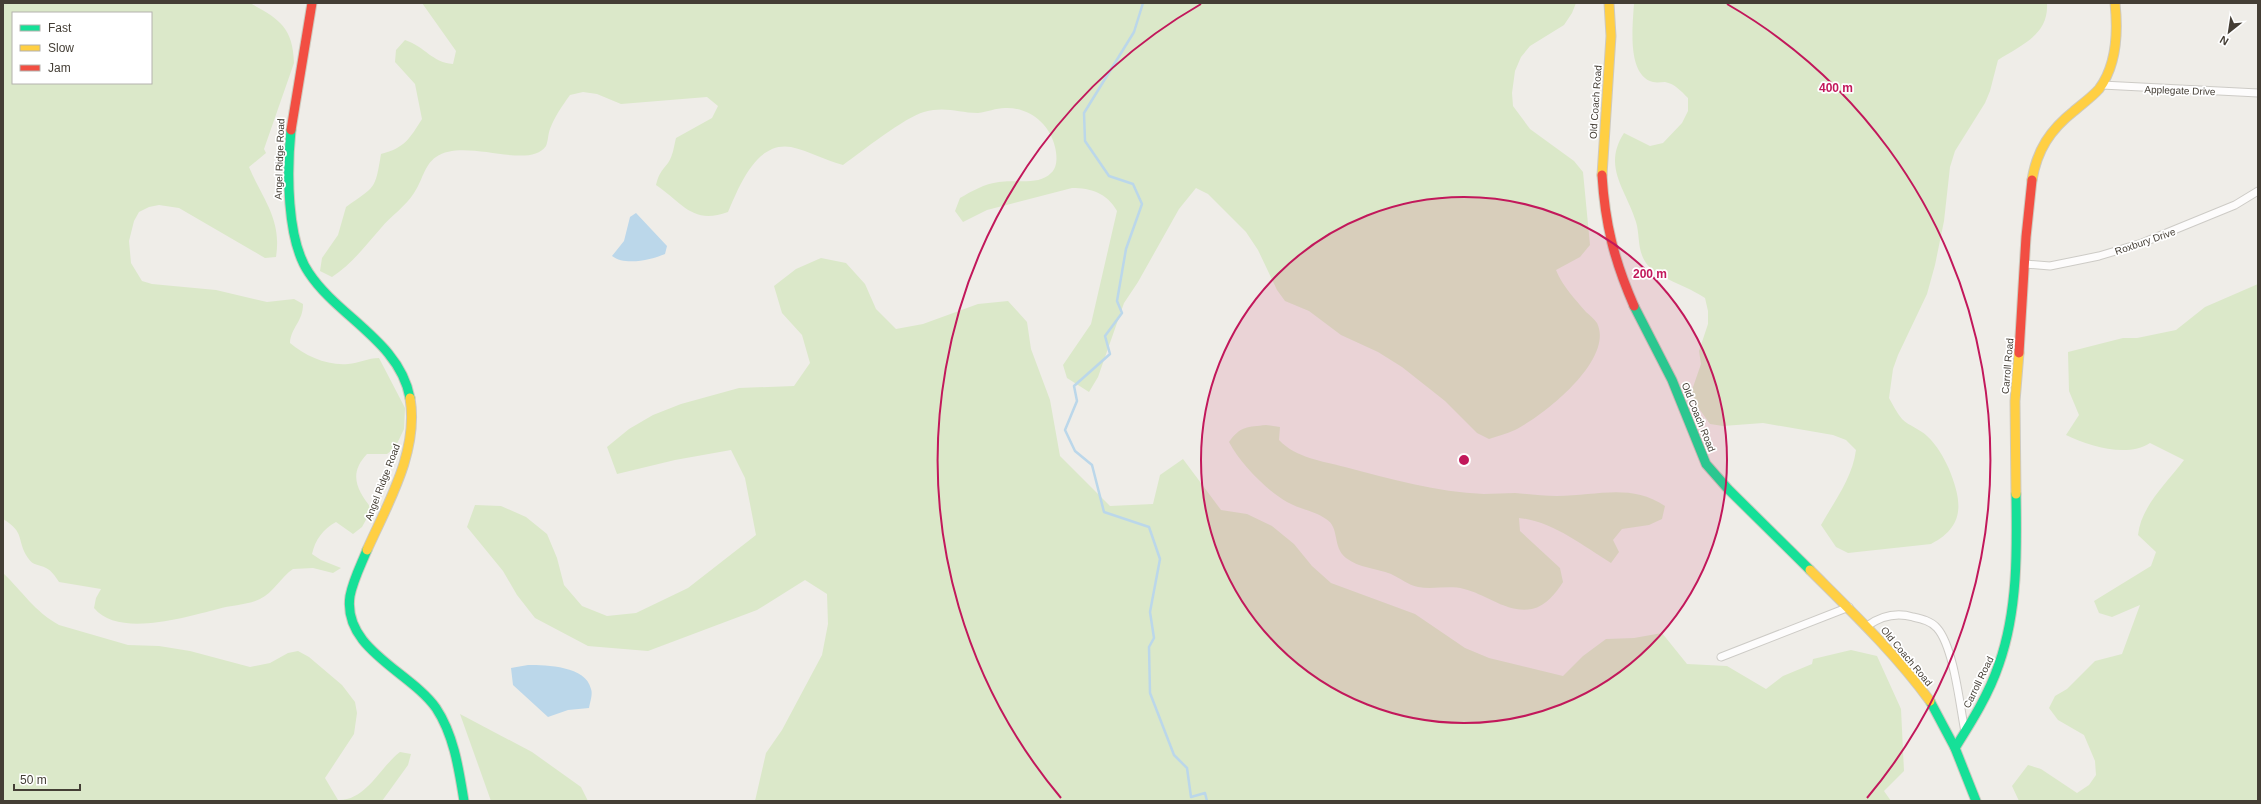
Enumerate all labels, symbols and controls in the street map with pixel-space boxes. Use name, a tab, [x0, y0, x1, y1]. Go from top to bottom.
legend	[12, 12, 152, 84]
north arrow	[2209, 12, 2249, 52]
text: Fast	[48, 21, 72, 35]
text: N	[2218, 33, 2230, 48]
text: Slow	[48, 41, 74, 55]
text: Jam	[48, 61, 71, 75]
street label: Old Coach Road	[1587, 65, 1604, 139]
text: 400 m	[1819, 81, 1853, 95]
street label: Applegate Drive	[2144, 84, 2216, 97]
street label: Angel Ridge Road	[273, 118, 286, 200]
street label: Roxbury Drive	[2113, 226, 2177, 257]
text: 200 m	[1633, 267, 1667, 281]
street label: Carroll Road	[2000, 338, 2015, 394]
street label: Old Coach Road	[1680, 381, 1717, 454]
street label: Angel Ridge Road	[363, 442, 402, 522]
centre of rings	[1457, 453, 1471, 467]
street label: Old Coach Road	[1879, 624, 1935, 688]
street label: Carroll Road	[1961, 655, 1996, 710]
scale bar	[14, 766, 80, 792]
text: 50 m	[20, 773, 47, 787]

